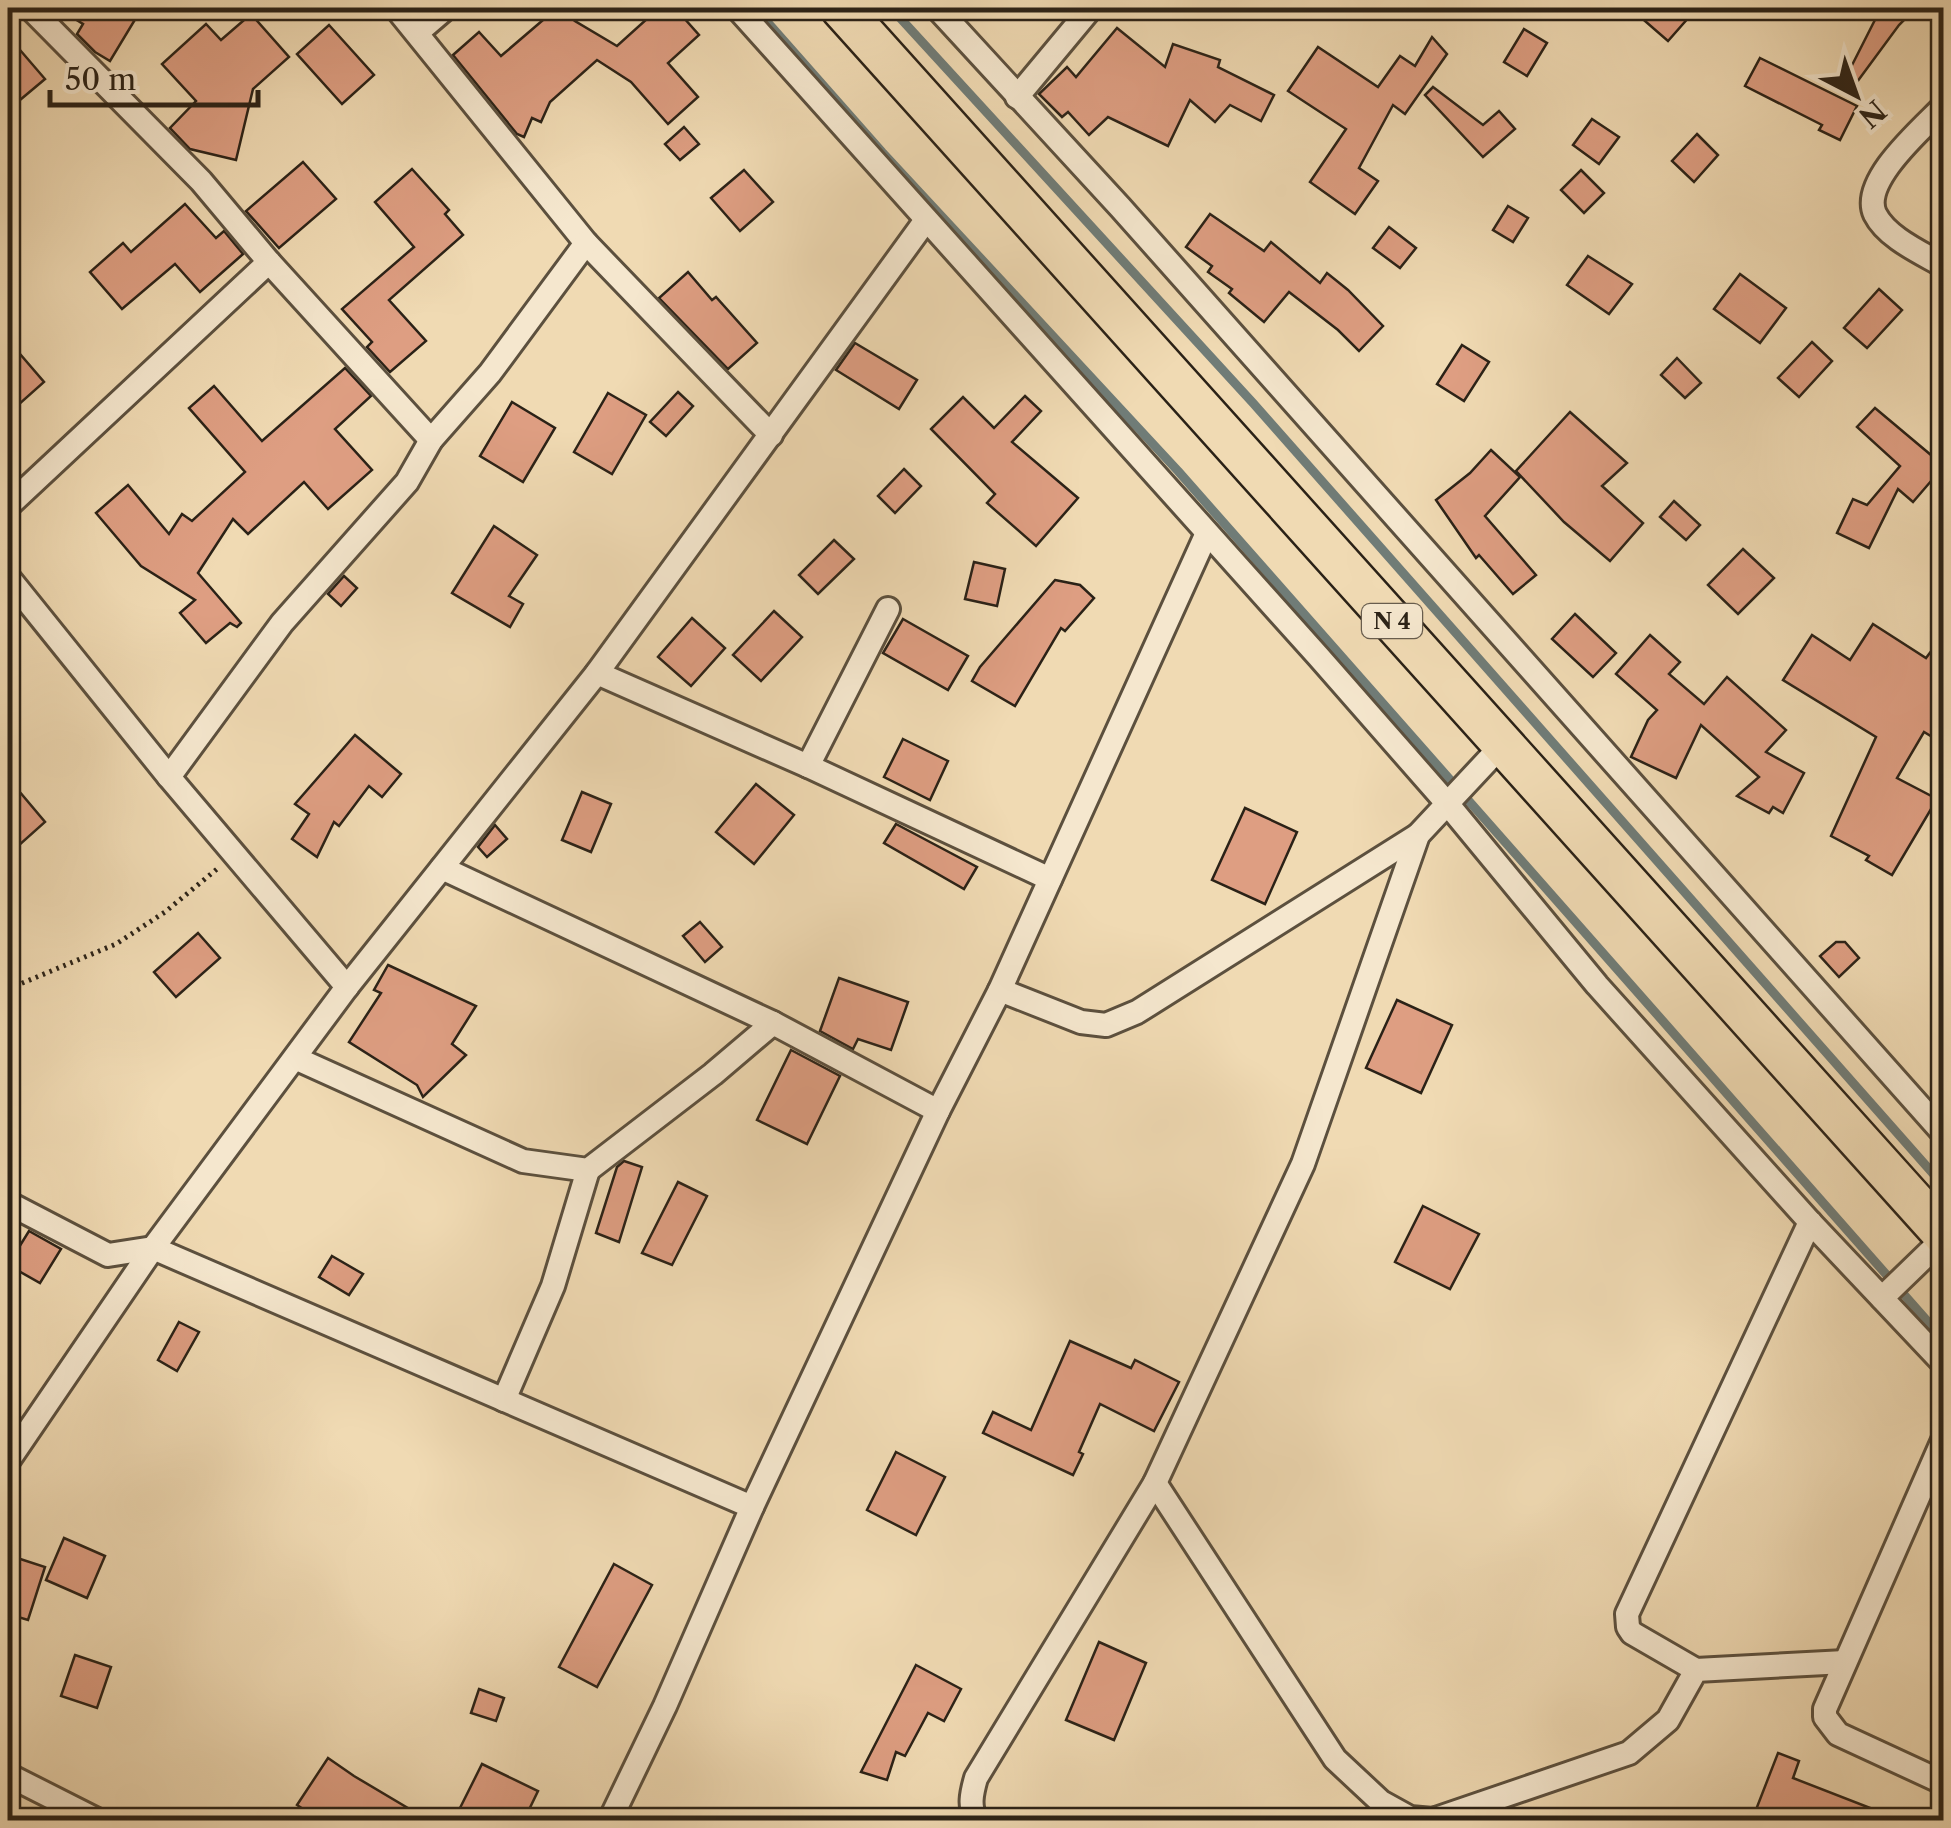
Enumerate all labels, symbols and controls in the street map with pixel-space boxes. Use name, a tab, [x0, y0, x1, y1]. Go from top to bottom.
scale bar	[50, 45, 258, 107]
north arrow	[1806, 45, 1906, 145]
text: 50 m	[65, 61, 136, 98]
text: N	[1852, 93, 1893, 135]
road number: N 4	[1362, 604, 1422, 638]

